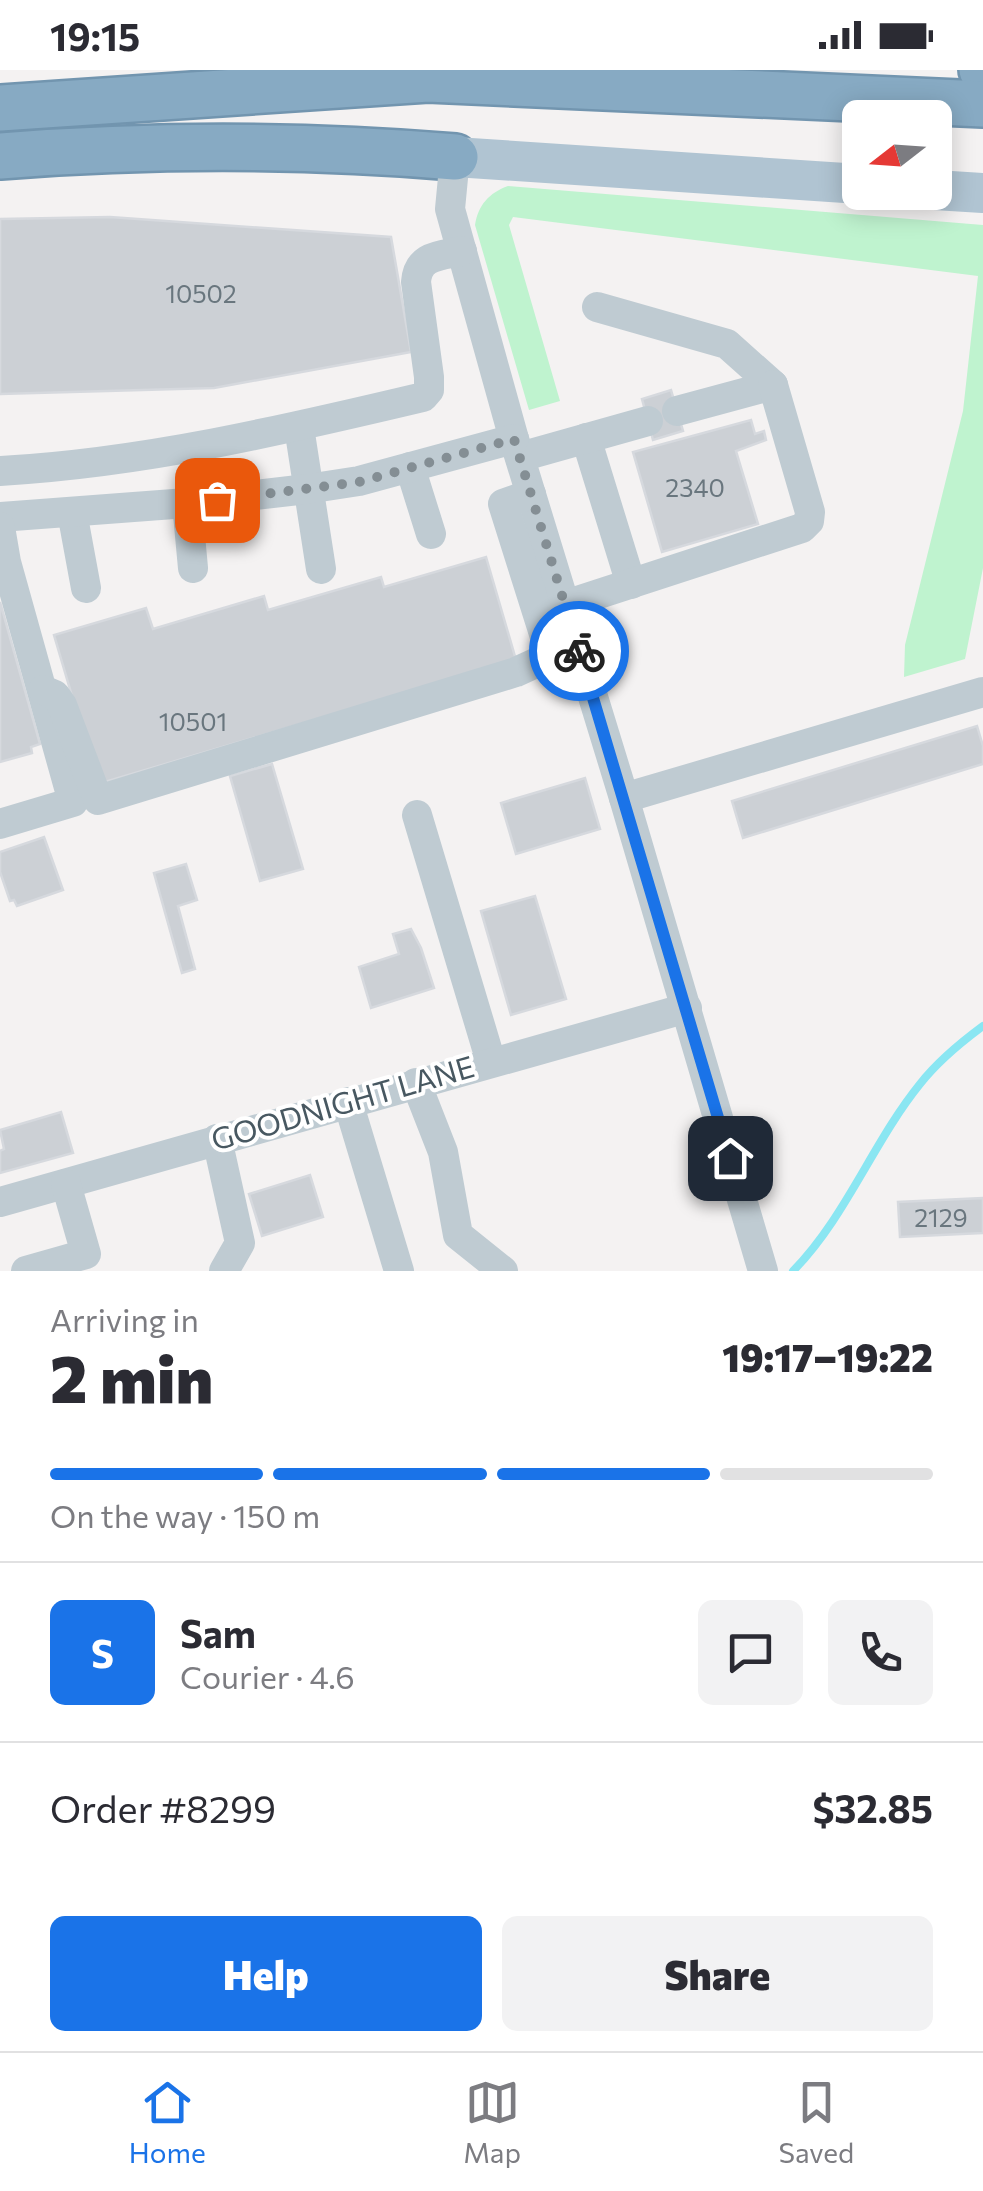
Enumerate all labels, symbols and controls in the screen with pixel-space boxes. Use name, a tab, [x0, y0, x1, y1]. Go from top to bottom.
text: 19:15	[50, 12, 140, 59]
north arrow	[842, 100, 952, 210]
map controls	[842, 100, 952, 210]
house number: 10502	[165, 278, 237, 308]
pin	[175, 458, 260, 543]
house number: 2340	[665, 472, 725, 502]
icon: bag	[190, 473, 245, 528]
courier	[529, 601, 629, 701]
icon: bike	[552, 624, 607, 679]
house number: 10501	[159, 706, 227, 736]
street label: GOODNIGHT LANE	[207, 1046, 478, 1157]
pin	[688, 1116, 773, 1201]
icon: home	[703, 1131, 758, 1186]
house number: 2129	[914, 1202, 968, 1232]
text: Arriving in	[50, 1299, 199, 1339]
text: 19:17–19:22	[722, 1333, 933, 1380]
text: 2 min	[50, 1337, 213, 1416]
text: On the way · 150 m	[50, 1495, 320, 1535]
button: chat	[698, 1600, 803, 1705]
button: phone	[828, 1600, 933, 1705]
text: Sam	[180, 1609, 256, 1656]
text: S	[91, 1629, 114, 1676]
text: Courier · 4.6	[180, 1656, 355, 1696]
text: Order #8299	[50, 1784, 276, 1831]
text: $32.85	[812, 1784, 933, 1831]
button: Help	[50, 1916, 482, 2031]
button: Share	[502, 1916, 933, 2031]
tab: Home	[129, 2075, 206, 2169]
tab: Map	[463, 2075, 521, 2169]
tab: Saved	[779, 2075, 854, 2169]

